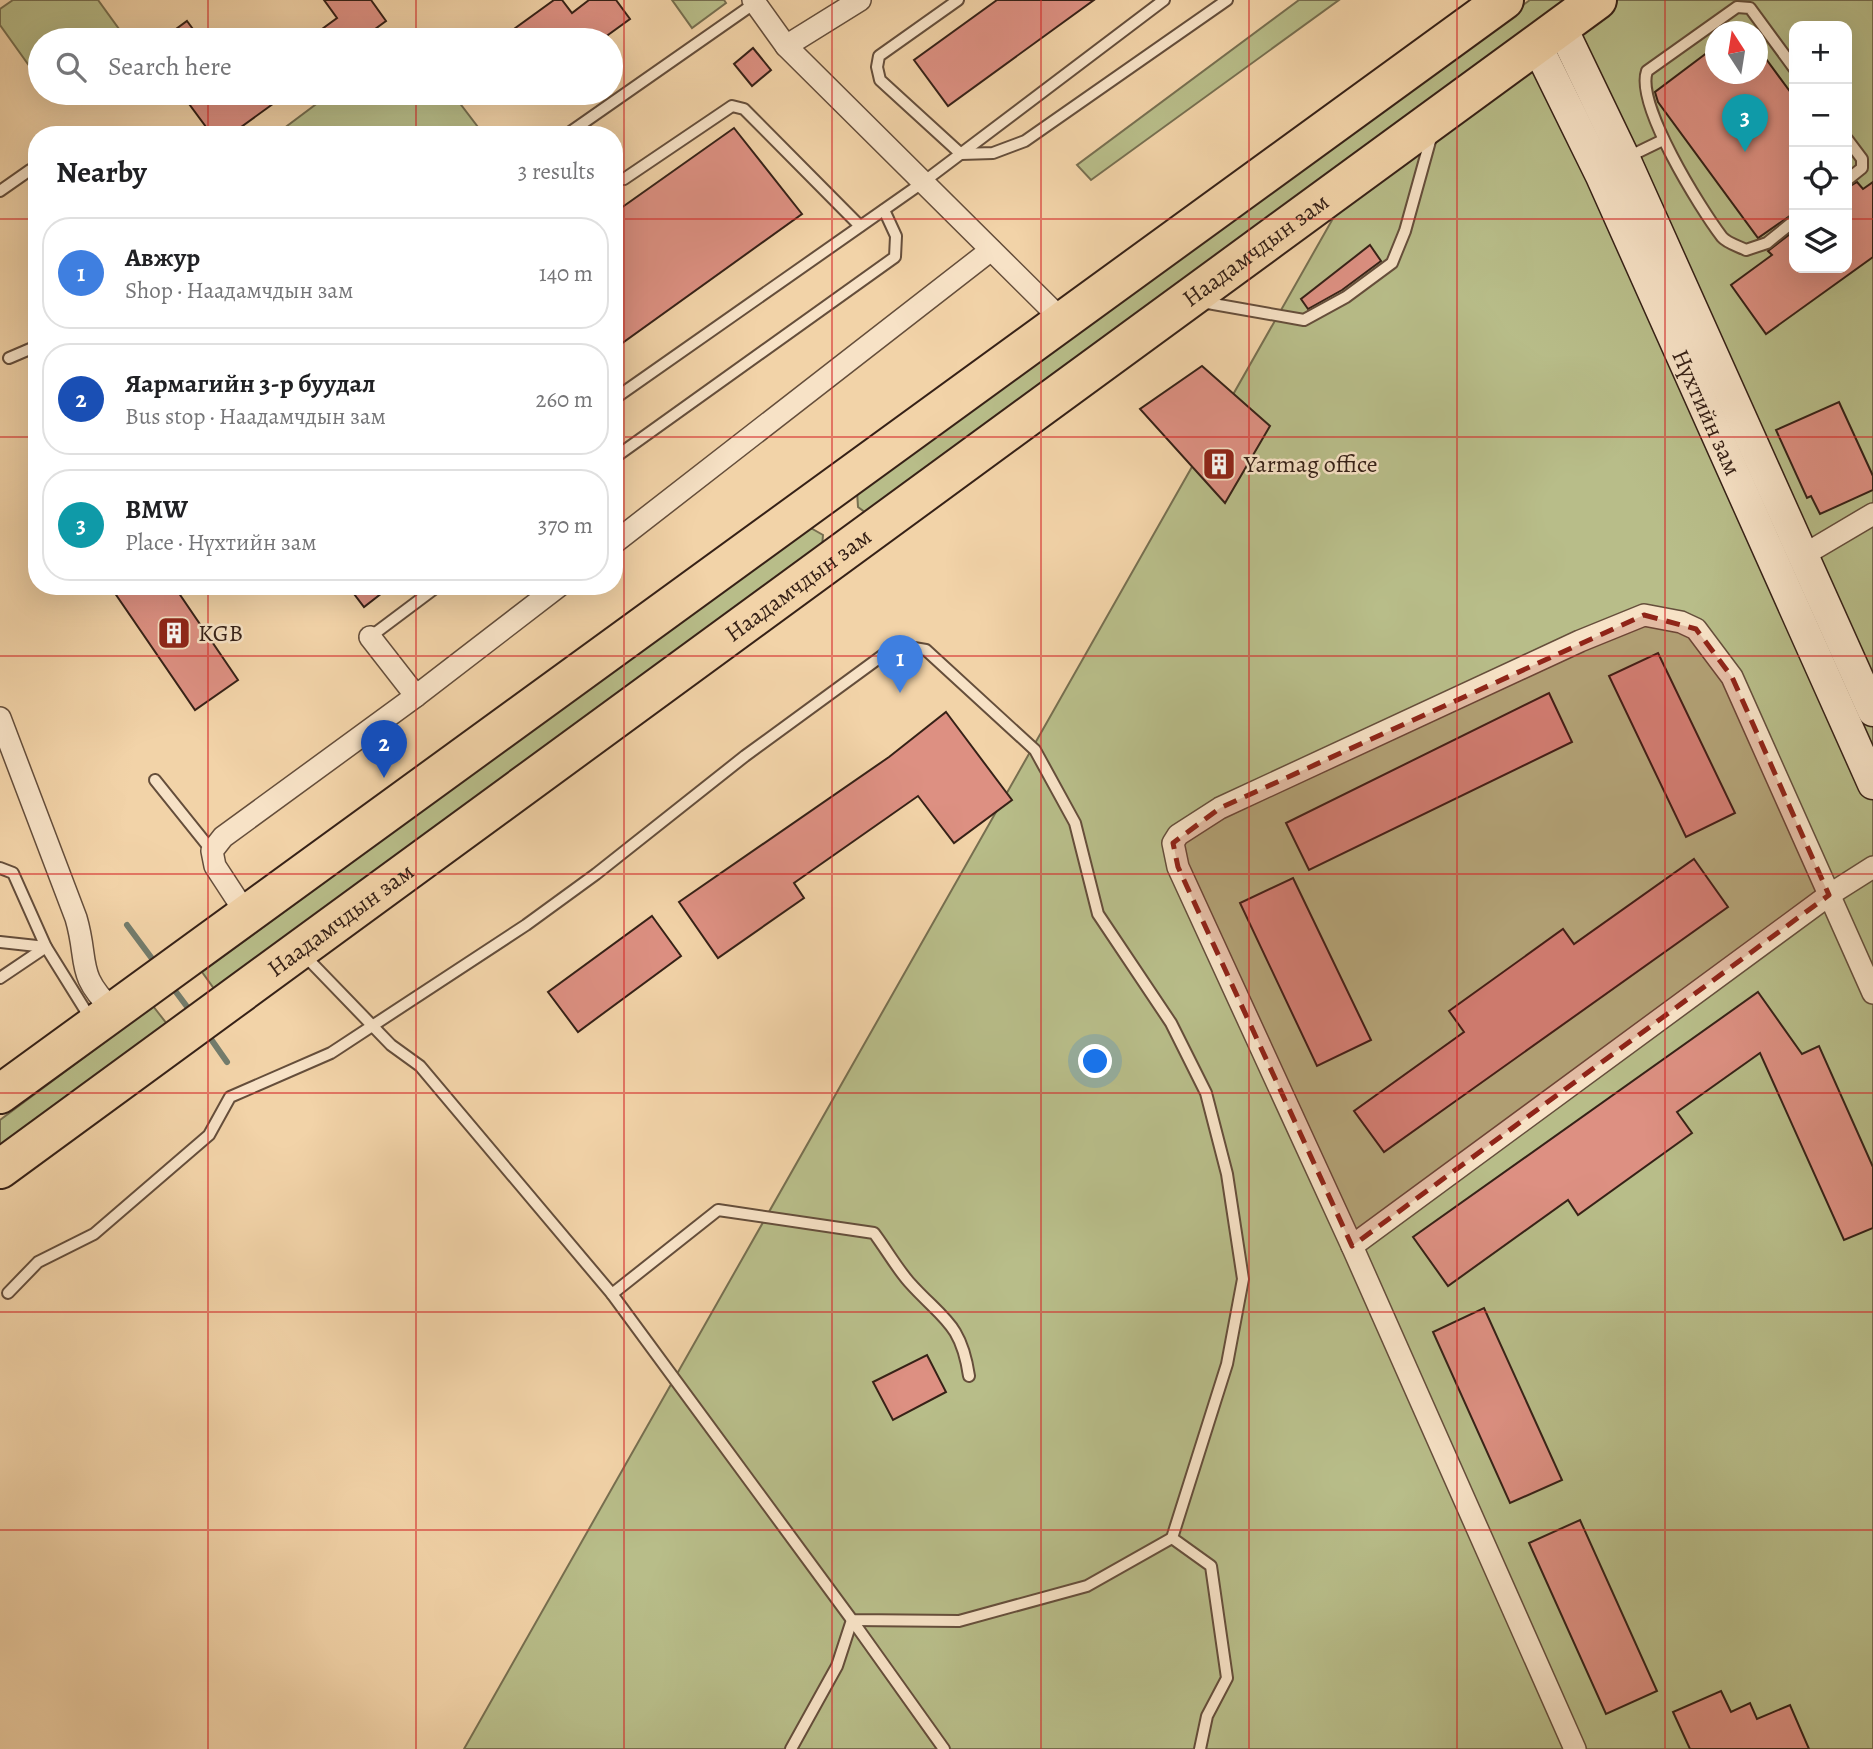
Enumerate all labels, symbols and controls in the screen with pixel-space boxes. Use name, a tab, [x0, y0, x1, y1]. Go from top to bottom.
north arrow	[1705, 21, 1768, 84]
map controls	[1789, 21, 1852, 273]
button: +	[1789, 21, 1852, 84]
search box	[28, 28, 623, 105]
icon: search	[52, 48, 90, 86]
text: Search here	[108, 49, 232, 84]
button: −	[1789, 84, 1852, 147]
pin: 3	[1722, 94, 1768, 152]
button: locate	[1789, 147, 1852, 210]
text: Nearby	[56, 152, 147, 192]
text: 3 results	[518, 156, 595, 187]
street label: Наадамчдын зам	[1176, 186, 1335, 314]
button: layers	[1789, 210, 1852, 273]
text: Авжур	[125, 240, 200, 275]
text: 1	[77, 258, 85, 289]
text: 140 m	[539, 258, 593, 289]
text: Shop · Наадамчдын зам	[125, 275, 353, 306]
street label: Нүхтийн зам	[1665, 344, 1749, 480]
text: Яармагийн 3-р буудал	[125, 366, 375, 401]
text: 2	[75, 384, 87, 415]
text: 260 m	[535, 384, 593, 415]
text: Bus stop · Наадамчдын зам	[125, 401, 386, 432]
building icon: Yarmag office	[1200, 445, 1238, 483]
place label: Yarmag office	[1243, 448, 1378, 480]
text: BMW	[125, 492, 188, 527]
text: 3	[76, 510, 86, 541]
text: 370 m	[538, 510, 593, 541]
street label: Наадамчдын зам	[718, 520, 878, 649]
text: Place · Нүхтийн зам	[125, 527, 317, 558]
building icon: KGB	[155, 614, 193, 652]
place label: KGB	[198, 617, 243, 649]
pin: 1	[877, 635, 923, 693]
pin: 2	[361, 720, 407, 778]
street label: Наадамчдын зам	[261, 855, 420, 984]
your location	[1078, 1044, 1112, 1078]

